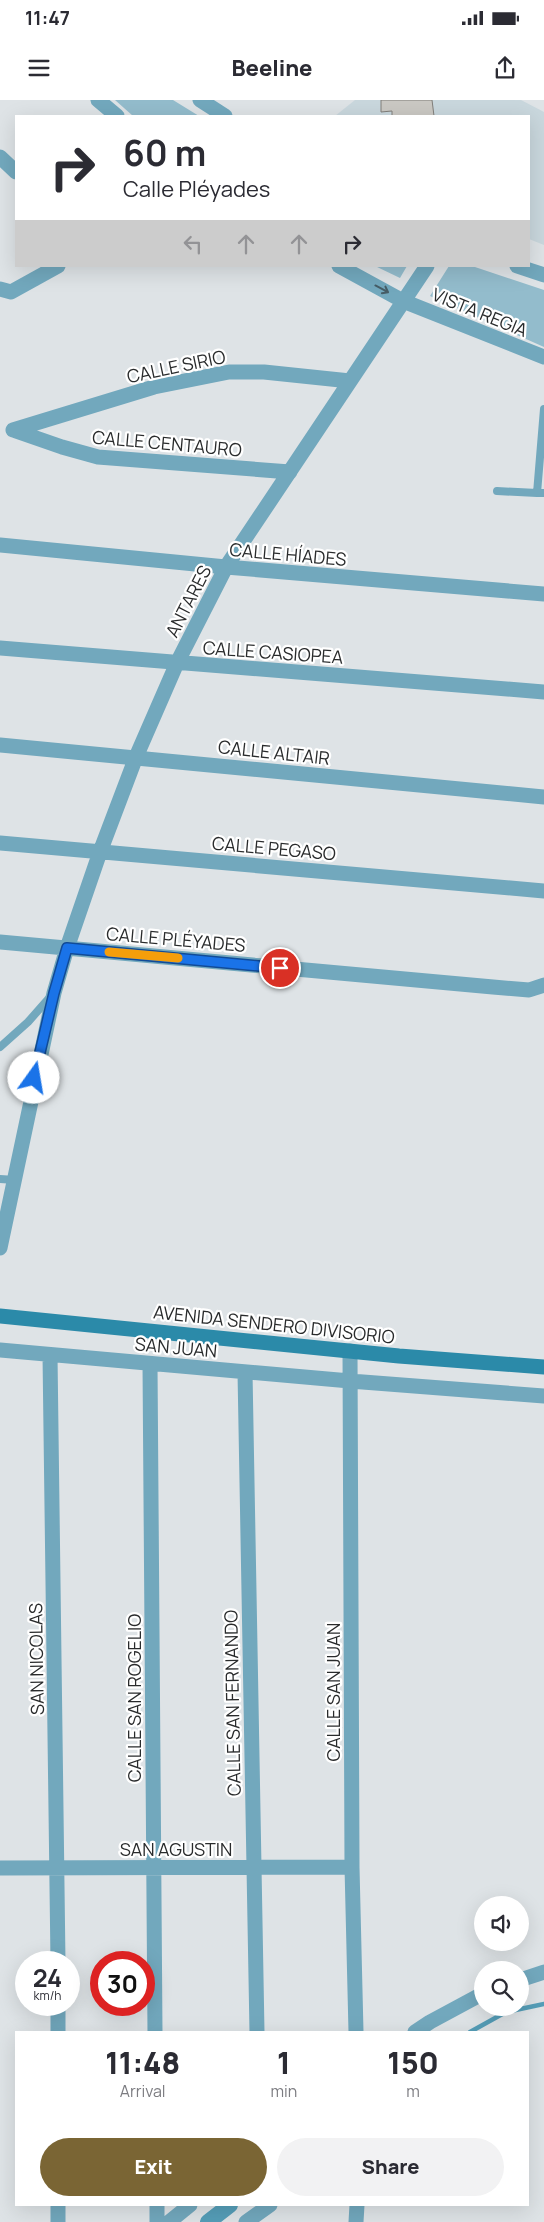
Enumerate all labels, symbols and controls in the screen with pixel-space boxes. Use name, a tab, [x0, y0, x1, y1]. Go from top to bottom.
text: 11:47	[25, 5, 70, 31]
text: Beeline	[232, 53, 312, 83]
icon: menu	[25, 54, 53, 82]
icon: share	[491, 54, 519, 82]
text: 60 m	[123, 129, 206, 177]
icon: right	[40, 135, 105, 200]
text: Calle Pléyades	[123, 174, 270, 204]
icon: left	[179, 230, 207, 258]
icon: ahead	[232, 230, 260, 258]
icon: ahead	[285, 230, 313, 258]
icon: right	[338, 230, 366, 258]
street label: VISTA REGIA	[429, 282, 532, 342]
one-way arrow	[374, 285, 388, 295]
street label: CALLE SIRIO	[125, 344, 227, 388]
street label: CALLE CENTAURO	[91, 425, 243, 461]
street label: CALLE HÍADES	[229, 537, 347, 571]
street label: ANTARES	[160, 561, 216, 641]
street label: CALLE CASIOPEA	[202, 635, 345, 669]
street label: CALLE ALTAIR	[217, 734, 331, 770]
street label: CALLE PEGASO	[211, 831, 337, 865]
street label: CALLE PLÉYADES	[105, 921, 247, 957]
pin	[259, 947, 301, 989]
icon: arrive	[266, 954, 294, 982]
position arrow	[7, 1051, 59, 1103]
street label: AVENIDA SENDERO DIVISORIO	[152, 1299, 396, 1349]
street label: SAN JUAN	[134, 1331, 218, 1363]
street label: SAN NICOLAS	[23, 1603, 49, 1715]
street label: CALLE SAN FERNANDO	[218, 1610, 246, 1796]
street label: CALLE SAN ROGELIO	[122, 1614, 146, 1782]
street label: CALLE SAN JUAN	[321, 1623, 345, 1761]
street label: SAN AGUSTIN	[120, 1837, 232, 1861]
map controls	[474, 1896, 529, 2016]
button: sound	[474, 1896, 529, 1951]
speed limit sign: 30	[90, 1951, 155, 2016]
text: 24	[33, 1960, 62, 1995]
button: search	[474, 1961, 529, 2016]
text: km/h	[34, 1987, 61, 2004]
text: 11:48	[105, 2042, 180, 2083]
text: 1	[277, 2042, 291, 2083]
text: 150	[387, 2042, 439, 2083]
text: Arrival	[120, 2080, 166, 2102]
text: min	[270, 2080, 297, 2102]
text: m	[406, 2080, 420, 2102]
button: Exit	[40, 2138, 267, 2196]
button: Share	[277, 2138, 504, 2196]

